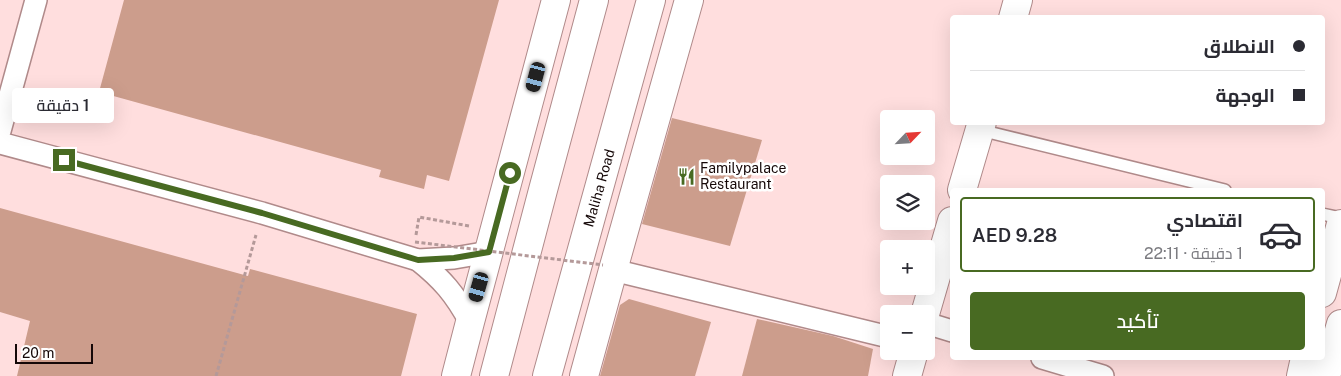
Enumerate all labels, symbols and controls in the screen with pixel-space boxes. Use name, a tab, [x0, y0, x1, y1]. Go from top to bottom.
text: الانطلاق	[1204, 35, 1275, 57]
car	[524, 61, 547, 93]
text: الوجهة	[1215, 84, 1275, 106]
callout: 1 دقيقة	[13, 88, 115, 122]
text: 1 دقيقة	[36, 96, 90, 115]
north arrow	[880, 110, 935, 165]
map controls	[880, 110, 935, 360]
street label: Maliha Road	[580, 147, 618, 229]
route end	[53, 149, 75, 171]
place label: Familypalace Restaurant	[700, 160, 786, 192]
route start	[499, 162, 521, 184]
restaurant icon: Familypalace Restaurant	[676, 166, 696, 186]
button: layers	[880, 175, 935, 230]
text: اقتصادي	[1167, 209, 1243, 231]
icon: car	[1258, 212, 1303, 257]
text: AED 9.28	[972, 224, 1057, 246]
button: +	[880, 240, 935, 295]
text: 1 دقيقة · 22:11	[1144, 244, 1243, 263]
car	[467, 271, 490, 303]
button: تأكيد	[970, 292, 1305, 350]
button: −	[880, 305, 935, 360]
scale bar	[15, 341, 92, 364]
text: 20 m	[22, 345, 54, 361]

